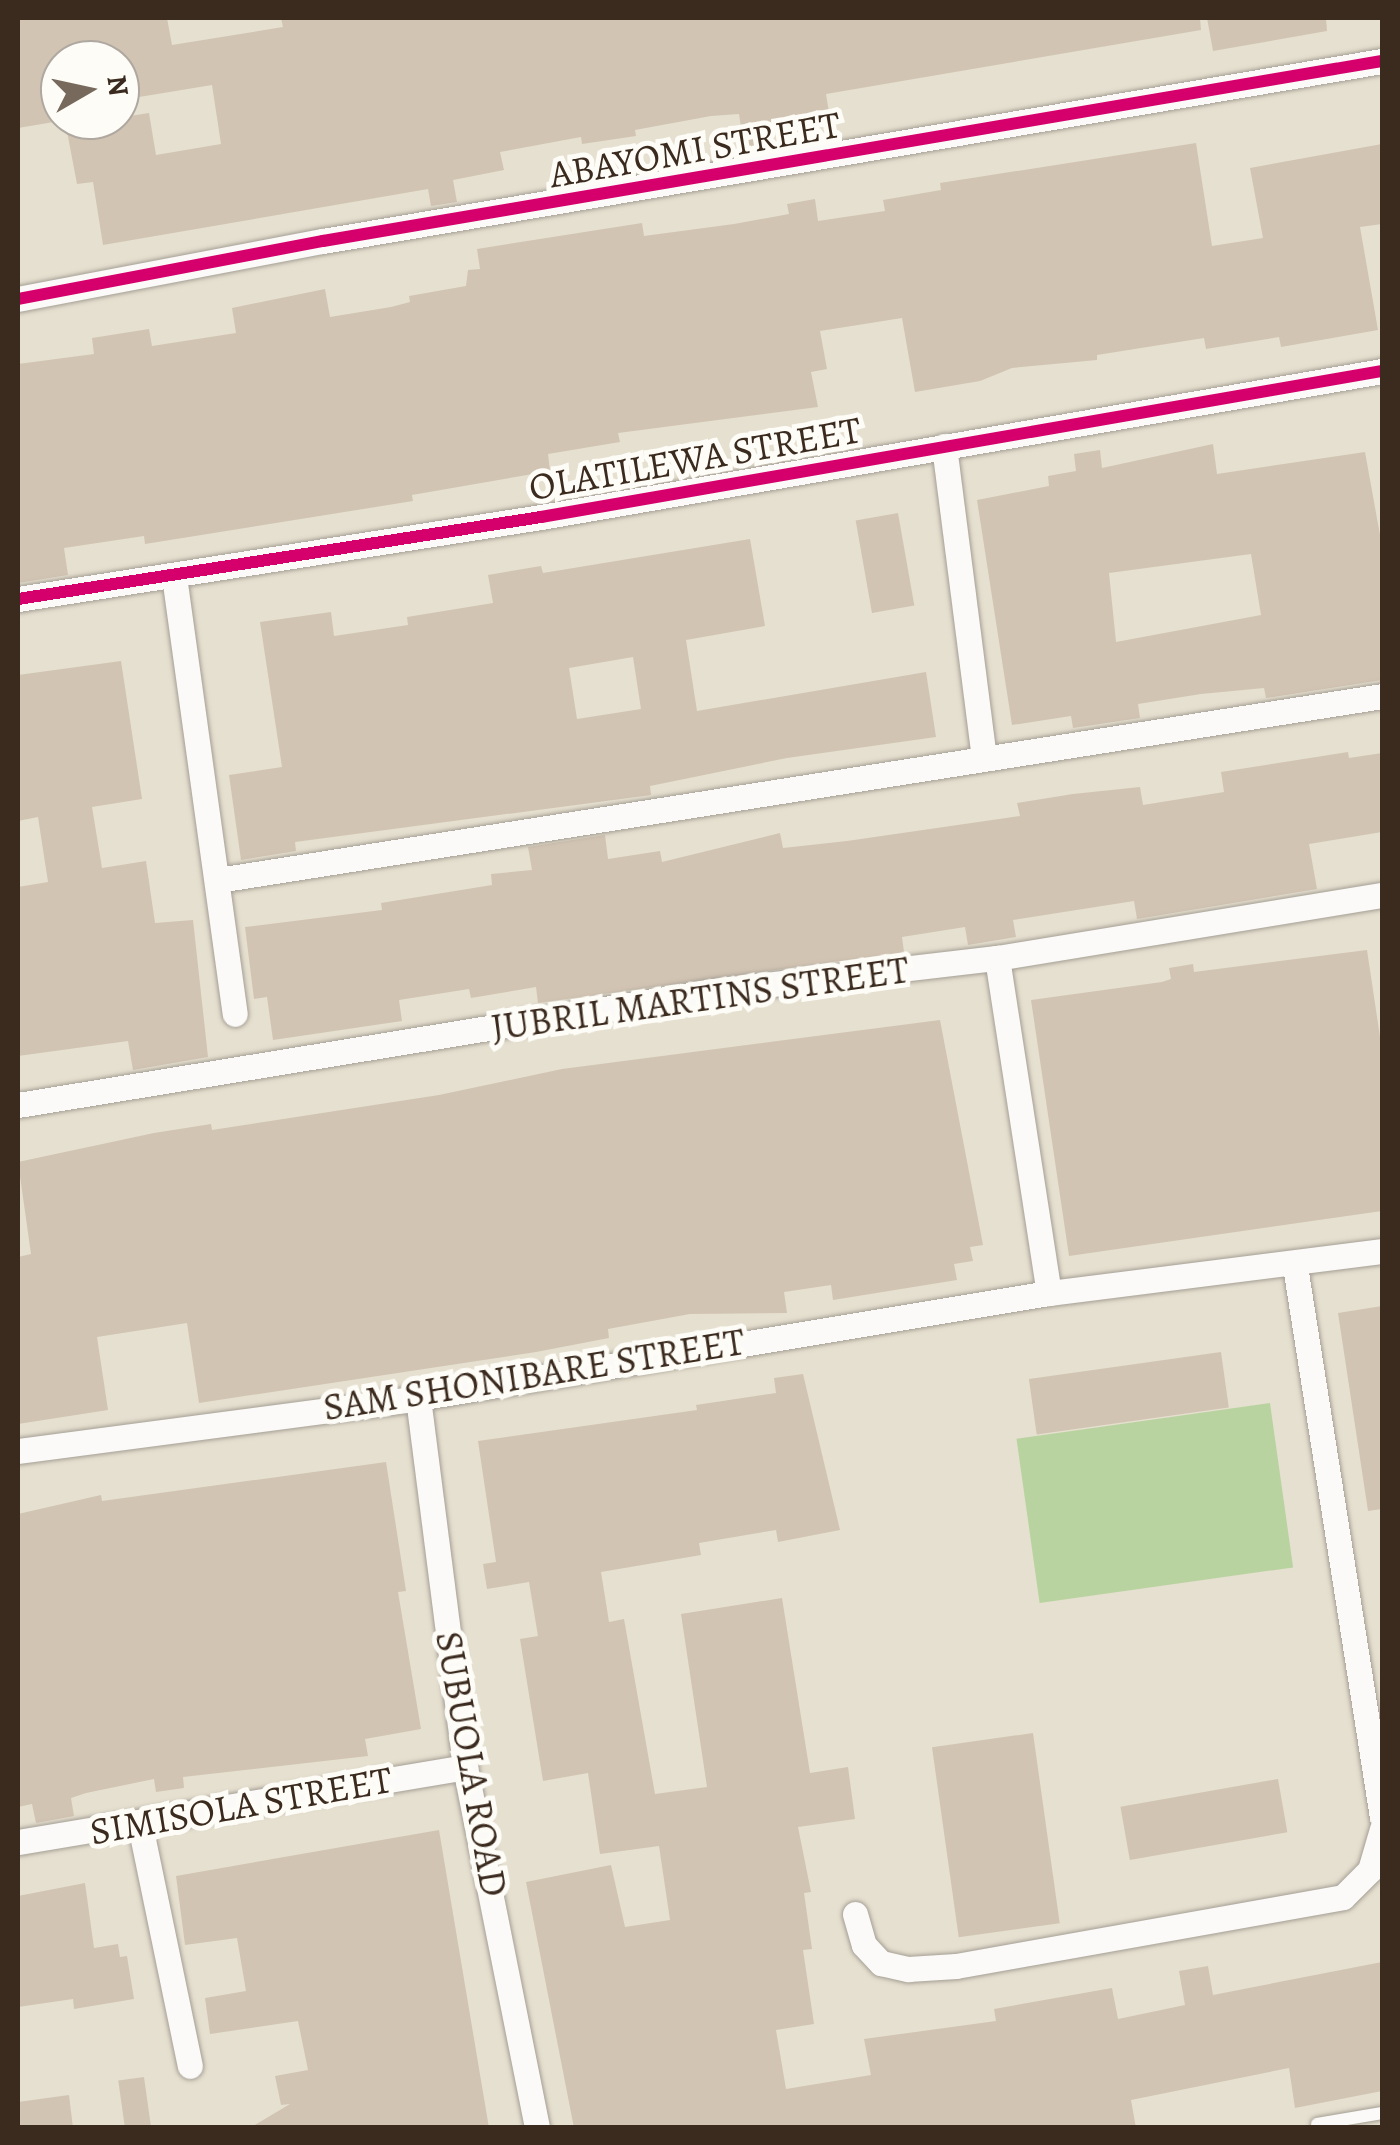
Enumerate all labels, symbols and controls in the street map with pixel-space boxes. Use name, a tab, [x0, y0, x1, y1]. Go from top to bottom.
north arrow	[40, 40, 140, 140]
text: N	[97, 73, 138, 99]
street label: ABAYOMI STREET	[546, 102, 844, 198]
street label: OLATILEWA STREET	[525, 407, 865, 511]
street label: JUBRIL MARTINS STREET	[488, 947, 912, 1051]
street label: SAM SHONIBARE STREET	[320, 1319, 748, 1431]
street label: SUBUOLA ROAD	[425, 1628, 517, 1900]
street label: SIMISOLA STREET	[86, 1757, 396, 1855]

